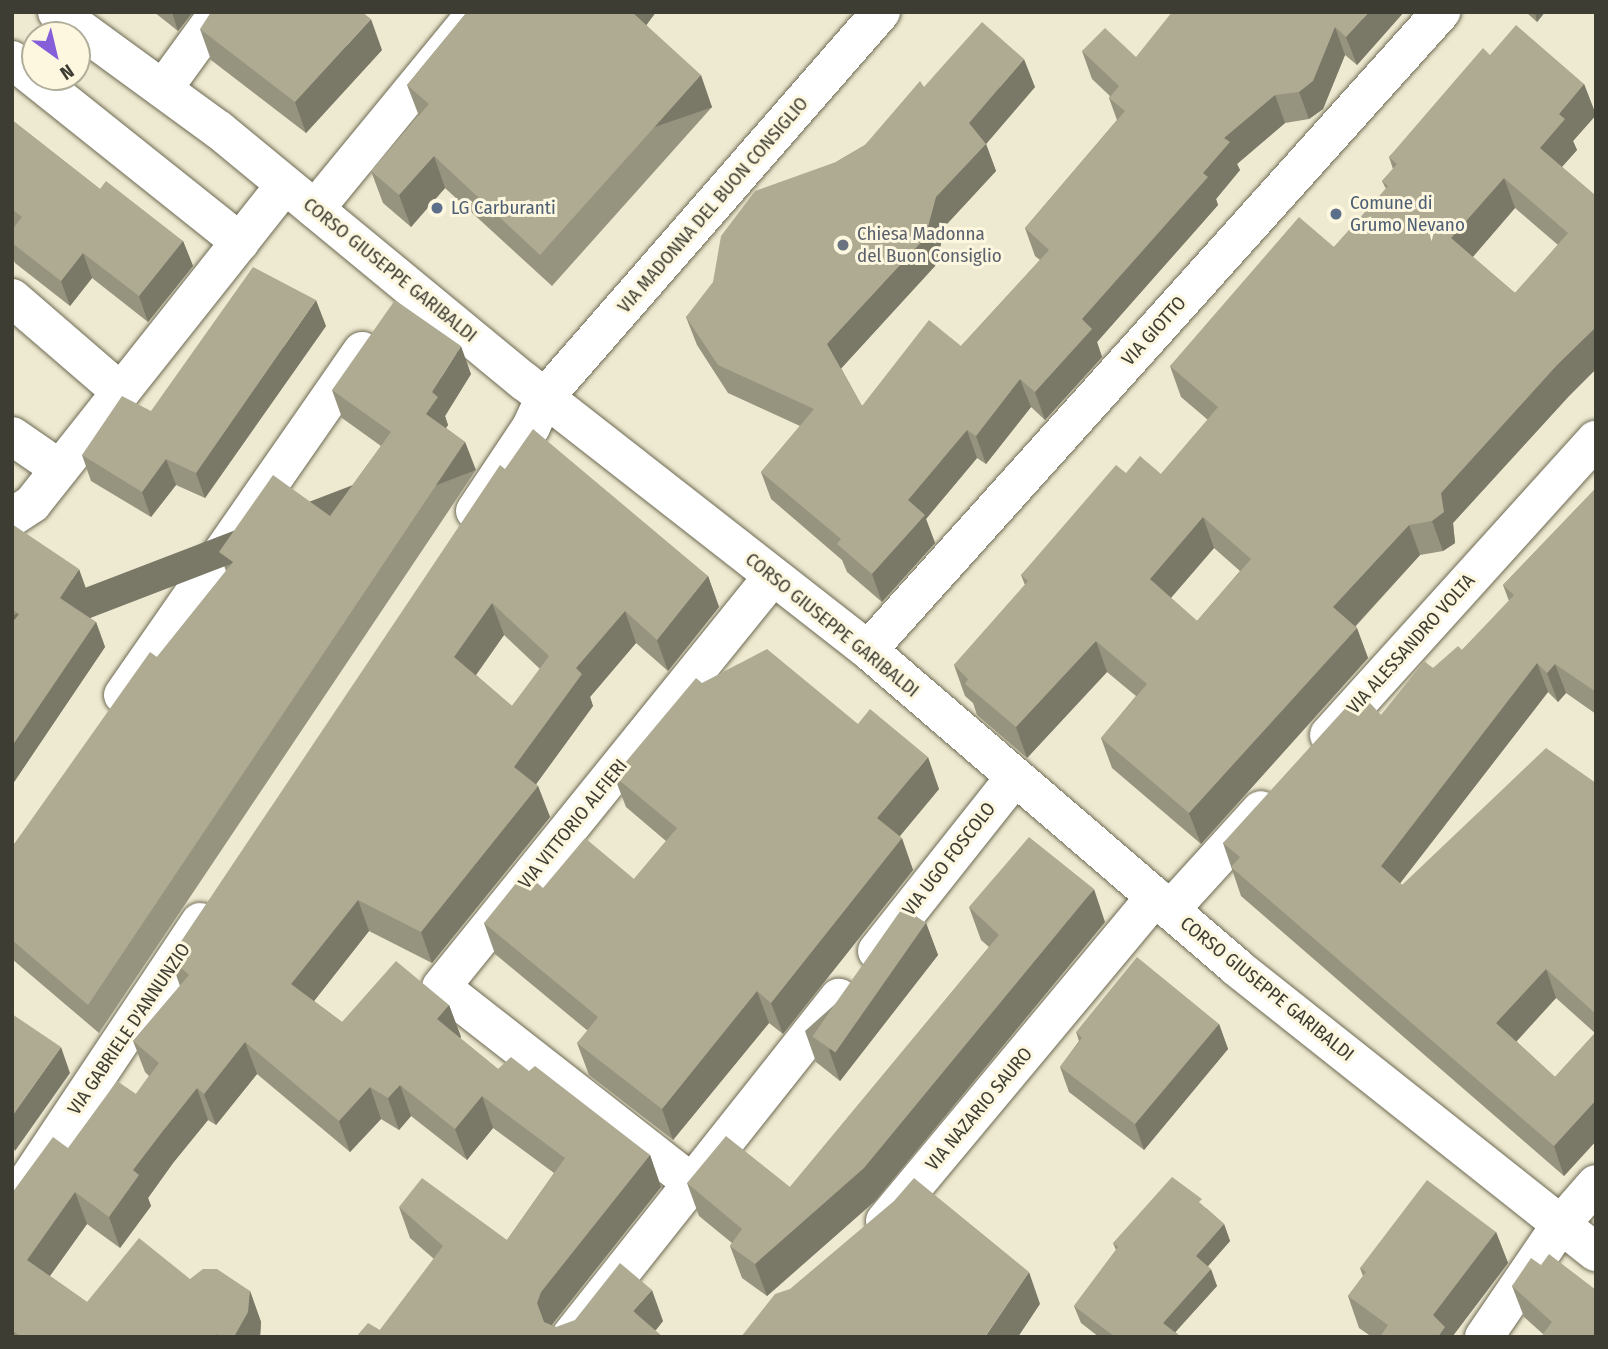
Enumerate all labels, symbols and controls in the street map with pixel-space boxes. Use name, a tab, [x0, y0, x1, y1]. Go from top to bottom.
north arrow	[21, 21, 91, 91]
text: N	[56, 59, 78, 85]
street label: VIA MADONNA DEL BUON CONSIGLIO	[613, 92, 813, 318]
place label: Comune di Grumo Nevano	[1350, 192, 1465, 236]
street label: CORSO GIUSEPPE GARIBALDI	[299, 193, 481, 347]
place label: LG Carburanti	[451, 197, 556, 219]
marker: LG Carburanti	[429, 200, 445, 216]
marker: Comune di Grumo Nevano	[1328, 206, 1344, 222]
place label: Chiesa Madonna del Buon Consiglio	[857, 223, 1002, 267]
marker: Chiesa Madonna del Buon Consiglio	[835, 237, 851, 253]
street label: VIA GIOTTO	[1117, 292, 1191, 370]
street label: CORSO GIUSEPPE GARIBALDI	[741, 548, 923, 702]
street label: VIA ALESSANDRO VOLTA	[1342, 569, 1480, 719]
street label: VIA VITTORIO ALFIERI	[514, 755, 632, 893]
street label: VIA UGO FOSCOLO	[898, 798, 1000, 920]
street label: CORSO GIUSEPPE GARIBALDI	[1176, 912, 1358, 1066]
street label: VIA GABRIELE D'ANNUNZIO	[63, 939, 195, 1119]
street label: VIA NAZARIO SAURO	[921, 1043, 1037, 1175]

